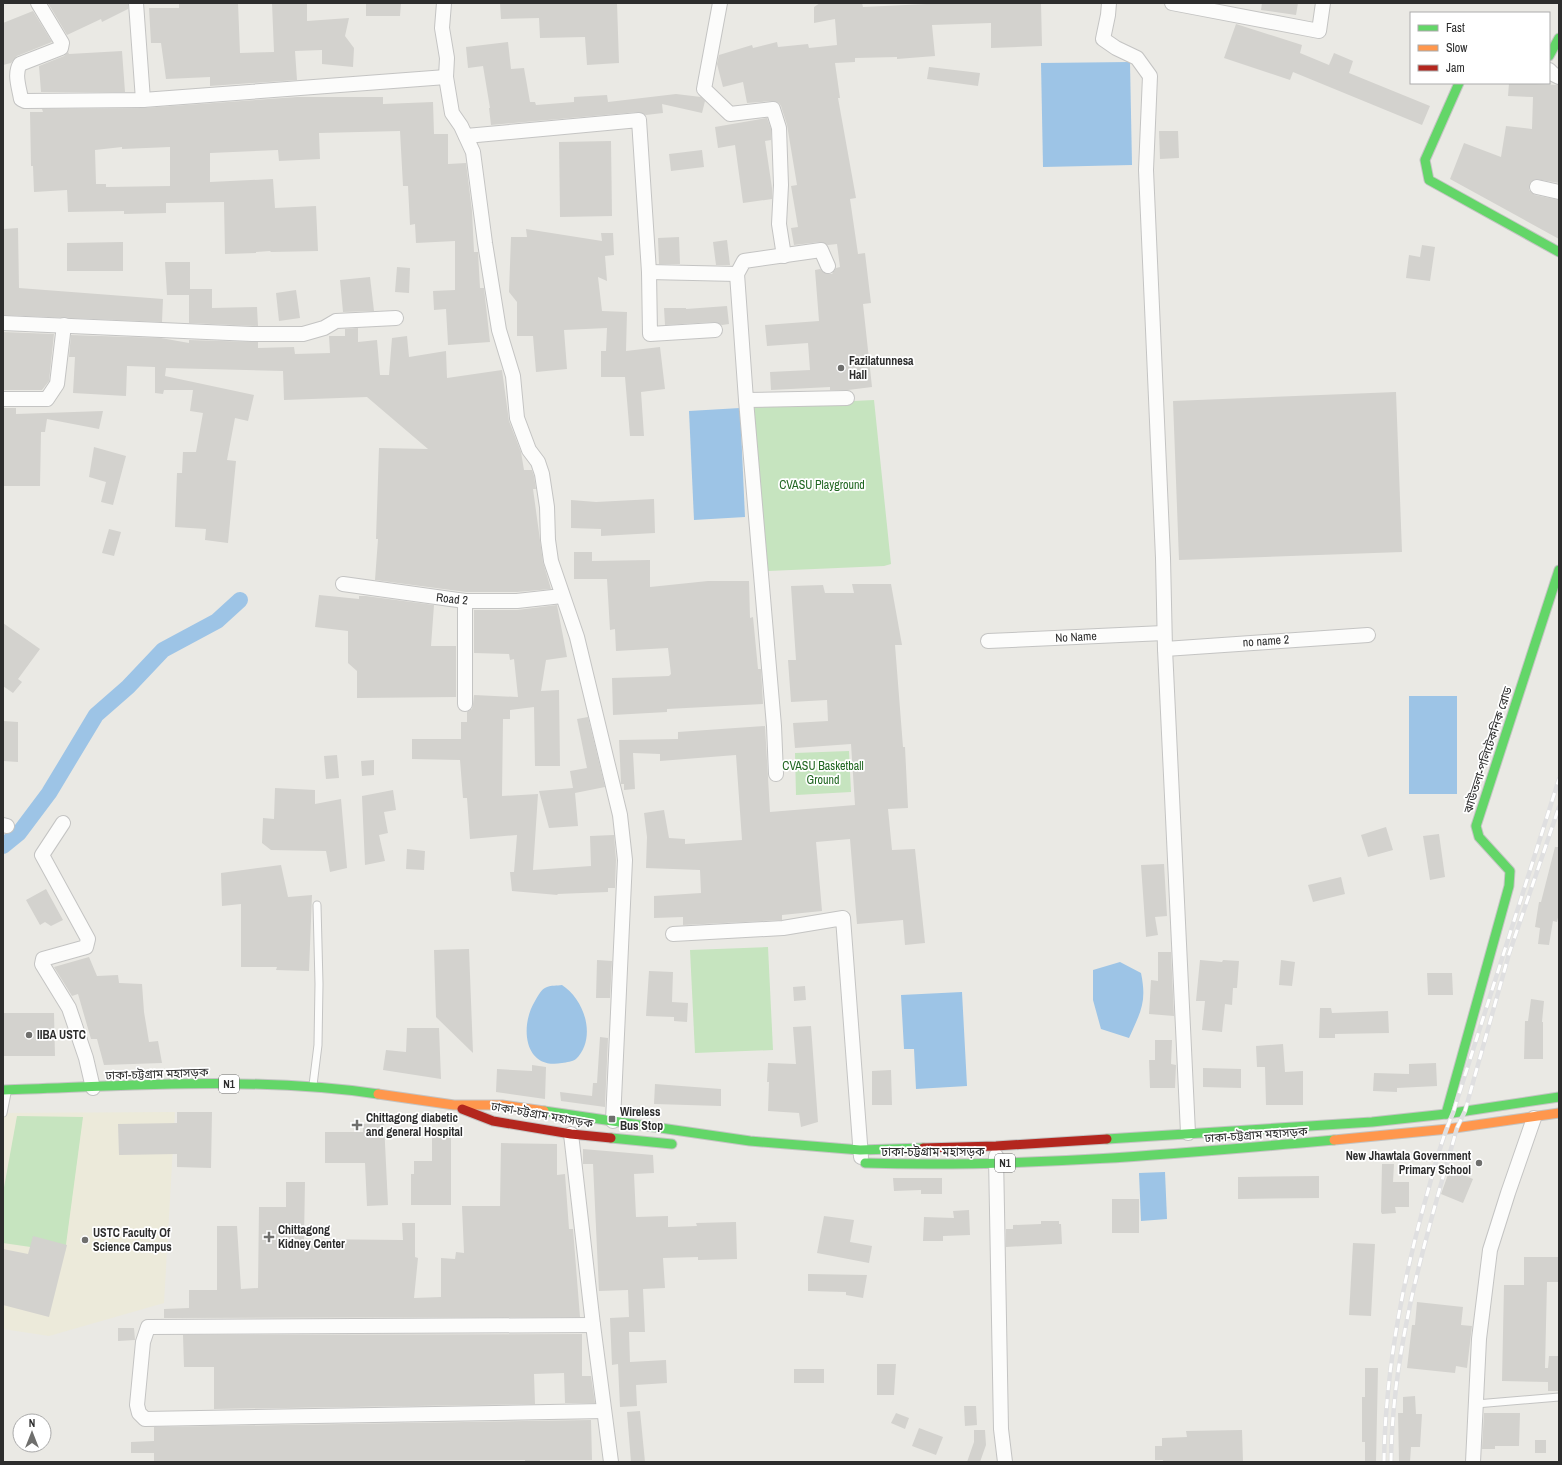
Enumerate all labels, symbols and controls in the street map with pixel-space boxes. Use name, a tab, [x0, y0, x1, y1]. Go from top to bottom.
legend	[1410, 12, 1550, 84]
text: Fast	[1446, 20, 1465, 36]
text: Slow	[1446, 40, 1468, 56]
text: Jam	[1446, 60, 1465, 76]
place label: Fazilatunnesa Hall	[849, 353, 914, 383]
marker: Fazilatunnesa Hall	[836, 363, 846, 373]
park label: CVASU Playground	[779, 477, 865, 493]
street label: Road 2	[435, 589, 469, 609]
street label: No Name	[1055, 628, 1097, 646]
street label: no name 2	[1242, 631, 1290, 651]
street label: ঝাউতলা-পলিটেকনিক রোড	[1460, 684, 1516, 816]
park label: CVASU Basketball Ground	[782, 758, 864, 788]
place label: IIBA USTC	[37, 1027, 86, 1043]
marker: IIBA USTC	[24, 1030, 34, 1040]
street label: ঢাকা-চট্টগ্রাম মহাসড়ক	[104, 1064, 209, 1084]
road number: N1	[219, 1075, 239, 1093]
street label: ঢাকা-চট্টগ্রাম মহাসড়ক	[489, 1098, 595, 1132]
place label: Wireless Bus Stop	[620, 1104, 663, 1134]
place label: Chittagong diabetic and general Hospital	[366, 1110, 463, 1140]
marker: Wireless Bus Stop	[607, 1114, 617, 1124]
marker: Chittagong diabetic and general Hospital	[351, 1119, 363, 1131]
street label: ঢাকা-চট্টগ্রাম মহাসড়ক	[1203, 1123, 1308, 1147]
street label: ঢাকা-চট্টগ্রাম মহাসড়ক	[880, 1144, 985, 1160]
place label: New Jhawtala Government Primary School	[1346, 1148, 1472, 1178]
road number: N1	[995, 1154, 1015, 1172]
marker: New Jhawtala Government Primary School	[1474, 1158, 1484, 1168]
place label: Chittagong Kidney Center	[278, 1222, 345, 1252]
place label: USTC Faculty Of Science Campus	[93, 1225, 172, 1255]
marker: Chittagong Kidney Center	[263, 1231, 275, 1243]
marker: USTC Faculty Of Science Campus	[80, 1235, 90, 1245]
north arrow	[12, 1413, 52, 1453]
text: N	[29, 1416, 35, 1430]

